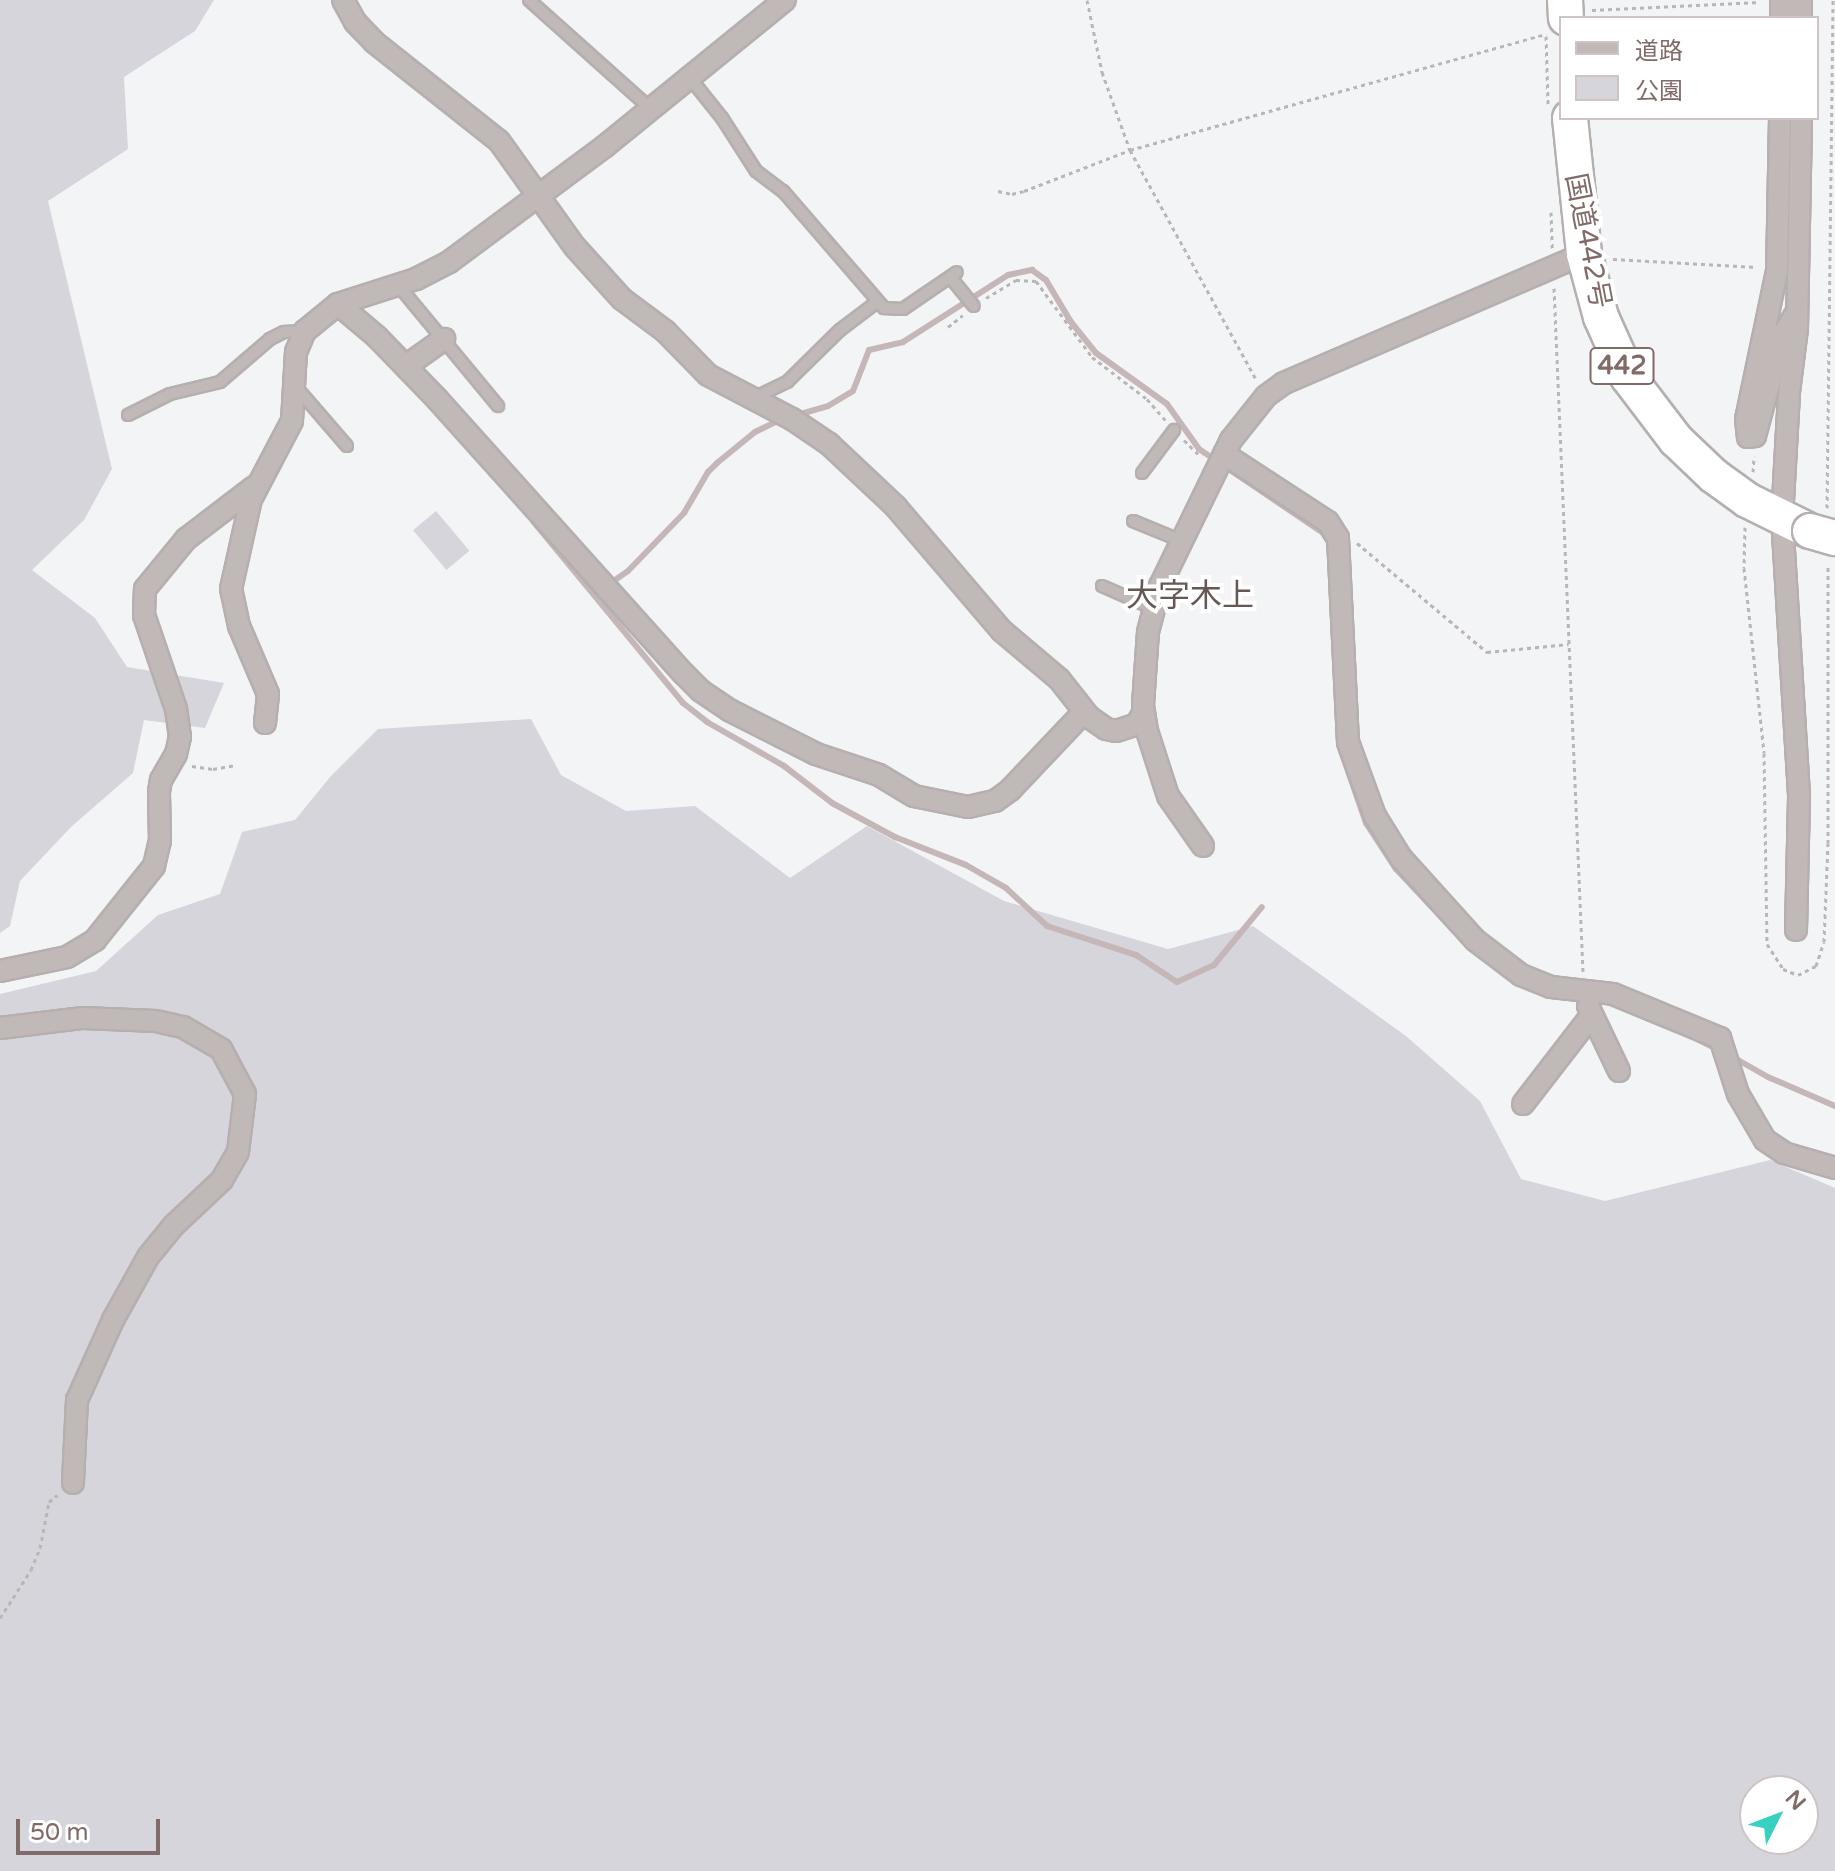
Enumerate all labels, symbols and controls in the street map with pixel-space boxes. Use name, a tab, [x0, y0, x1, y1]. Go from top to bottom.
legend	[1559, 16, 1819, 120]
text: 道路	[1635, 37, 1683, 66]
text: 公園	[1635, 77, 1683, 106]
street label: 国道442号	[1558, 171, 1618, 311]
road number: 442	[1588, 344, 1656, 388]
district label: 大字木上	[1126, 577, 1254, 615]
north arrow	[1739, 1775, 1819, 1855]
text: N	[1780, 1785, 1811, 1816]
scale bar	[20, 1803, 164, 1853]
text: 50 m	[30, 1818, 88, 1847]

